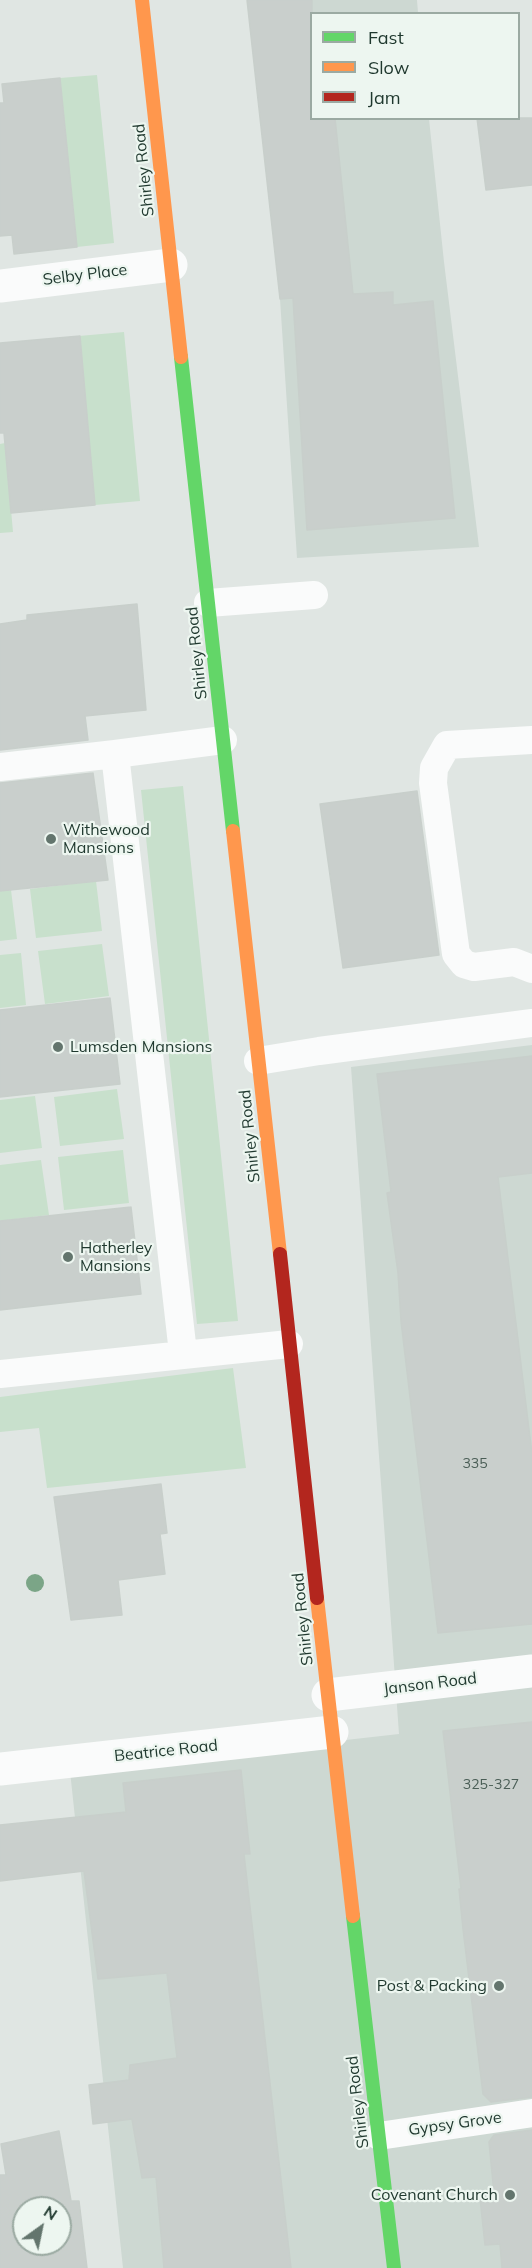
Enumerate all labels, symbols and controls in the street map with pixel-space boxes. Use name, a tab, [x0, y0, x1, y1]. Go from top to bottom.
legend	[310, 12, 520, 120]
text: Fast	[368, 26, 404, 49]
text: Slow	[368, 56, 409, 79]
text: Jam	[368, 86, 401, 109]
street label: Shirley Road	[130, 123, 158, 217]
street label: Selby Place	[42, 260, 128, 290]
street label: Shirley Road	[183, 606, 211, 700]
place label: Withewood Mansions	[63, 820, 150, 858]
marker: Withewood Mansions	[44, 832, 58, 846]
place label: Lumsden Mansions	[70, 1037, 213, 1057]
marker: Lumsden Mansions	[51, 1040, 65, 1054]
street label: Shirley Road	[236, 1089, 264, 1183]
place label: Hatherley Mansions	[80, 1238, 152, 1276]
marker: Hatherley Mansions	[61, 1250, 75, 1264]
house number: 335	[462, 1456, 488, 1472]
street label: Shirley Road	[289, 1572, 317, 1666]
street label: Janson Road	[382, 1669, 478, 1699]
street label: Beatrice Road	[113, 1736, 219, 1766]
house number: 325-327	[463, 1777, 519, 1793]
place label: Post & Packing	[377, 1976, 487, 1996]
marker: Post & Packing	[492, 1979, 506, 1993]
street label: Shirley Road	[343, 2055, 373, 2149]
street label: Gypsy Grove	[407, 2108, 503, 2140]
place label: Covenant Church	[371, 2185, 498, 2205]
marker: Covenant Church	[503, 2188, 517, 2202]
north arrow	[12, 2196, 72, 2256]
text: N	[40, 2201, 61, 2224]

